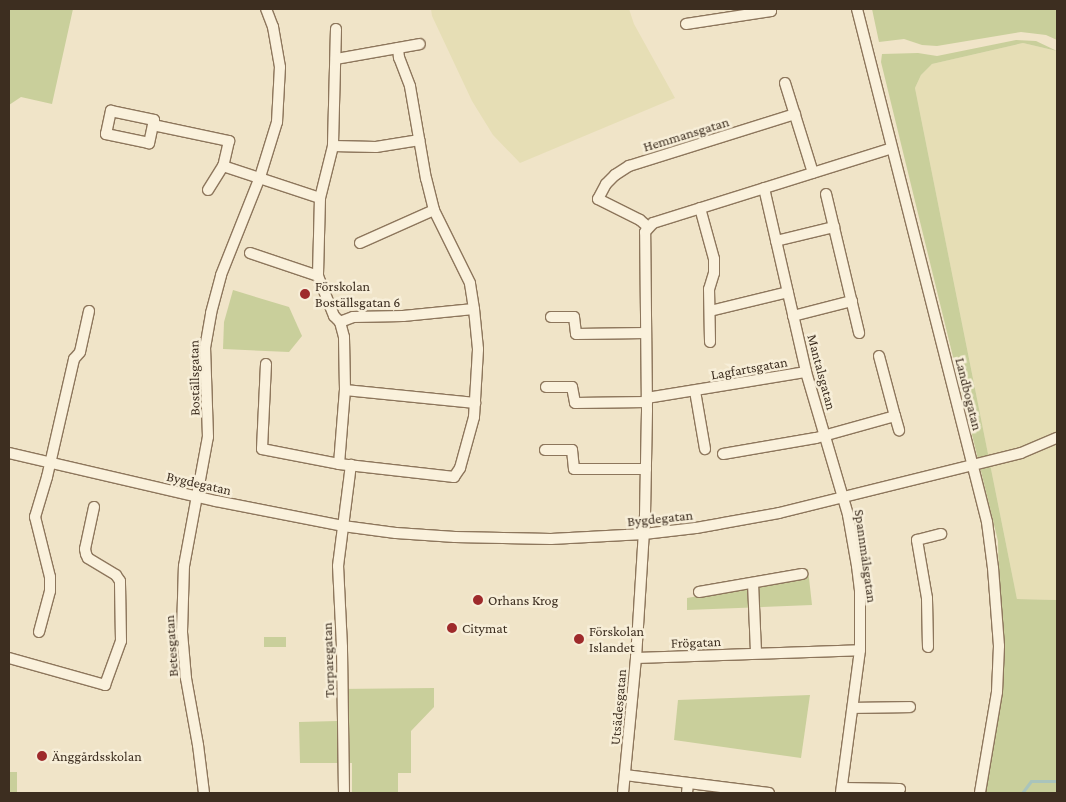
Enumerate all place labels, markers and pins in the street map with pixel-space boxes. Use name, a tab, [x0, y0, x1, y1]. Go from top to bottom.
place label: Förskolan Boställsgatan 6	[315, 278, 400, 310]
marker: Förskolan Boställsgatan 6	[299, 288, 311, 300]
place label: Orhans Krog	[488, 592, 558, 608]
marker: Orhans Krog	[472, 594, 484, 606]
place label: Citymat	[462, 620, 507, 636]
marker: Citymat	[446, 622, 458, 634]
place label: Förskolan Islandet	[589, 623, 644, 656]
marker: Förskolan Islandet	[573, 633, 585, 645]
place label: Änggårdsskolan	[52, 748, 142, 764]
marker: Änggårdsskolan	[36, 750, 48, 762]

